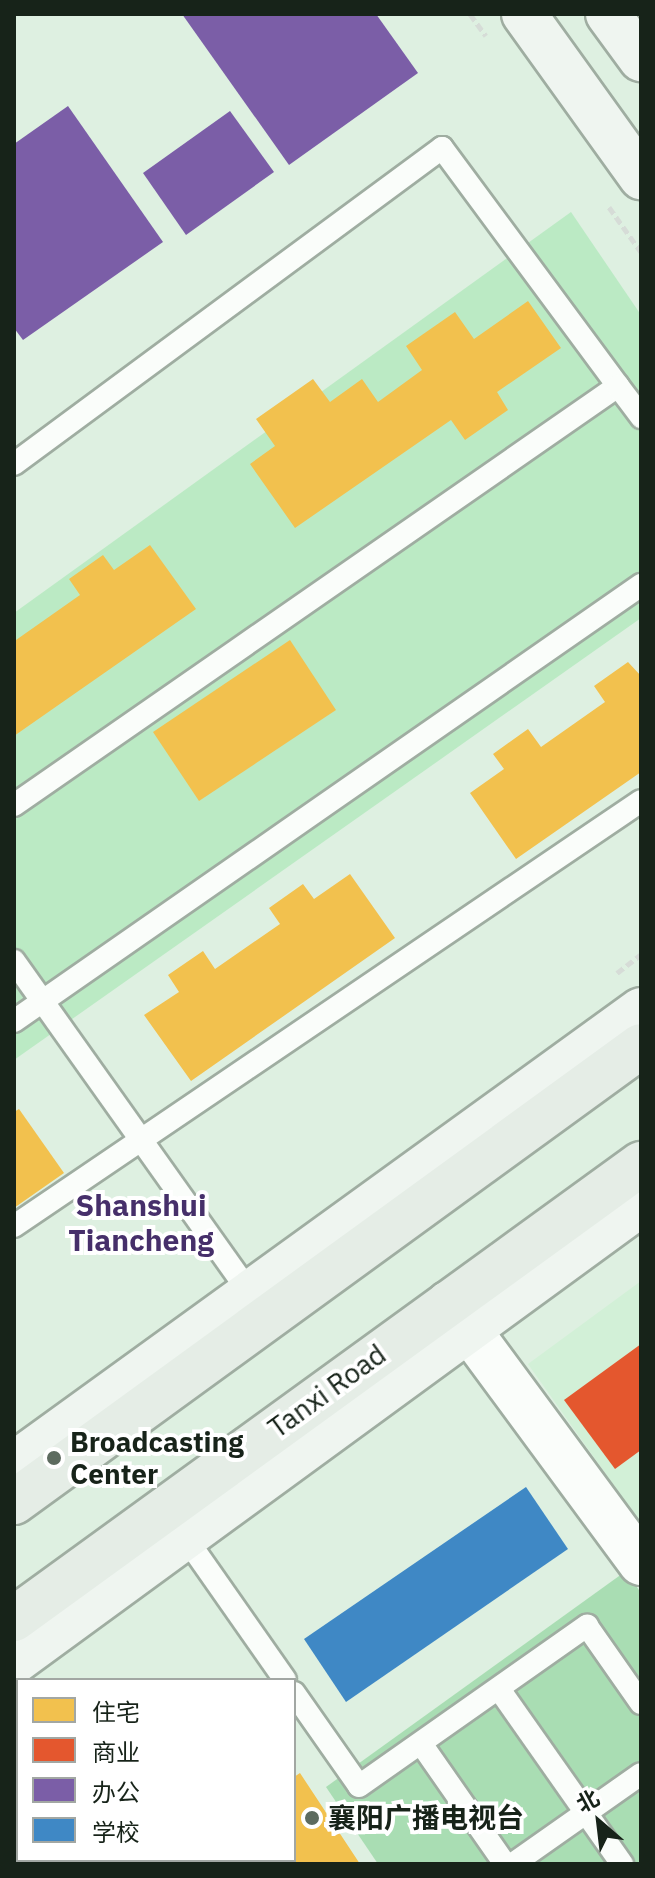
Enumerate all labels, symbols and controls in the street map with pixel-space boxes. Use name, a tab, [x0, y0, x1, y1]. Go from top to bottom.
district label: Shanshui Tiancheng	[68, 1187, 214, 1258]
street label: Tanxi Road	[262, 1337, 392, 1445]
place label: Broadcasting Center	[70, 1425, 244, 1491]
marker: Broadcasting Center	[45, 1449, 63, 1467]
legend	[16, 1678, 296, 1862]
text: 住宅	[92, 1696, 140, 1728]
text: 商业	[92, 1736, 140, 1768]
text: 办公	[92, 1776, 140, 1808]
north arrow	[559, 1782, 639, 1862]
text: 北	[571, 1782, 604, 1818]
place label: 襄阳广播电视台	[328, 1801, 524, 1835]
marker: 襄阳广播电视台	[303, 1809, 321, 1827]
text: 学校	[92, 1816, 140, 1848]

